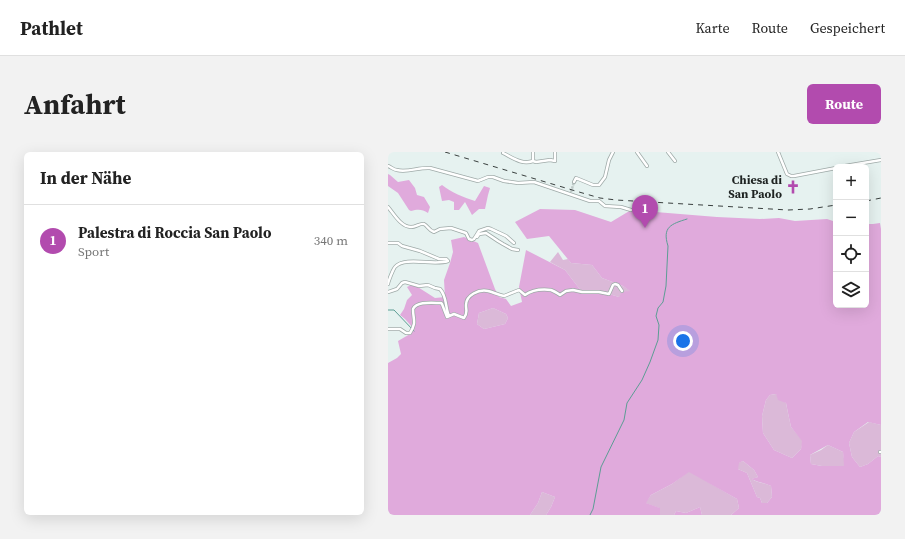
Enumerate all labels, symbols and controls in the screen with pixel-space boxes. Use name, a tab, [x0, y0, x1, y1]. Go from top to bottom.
text: Pathlet	[20, 15, 83, 41]
text: Karte	[695, 18, 730, 38]
text: Route	[752, 18, 788, 38]
text: Gespeichert	[810, 18, 885, 38]
button: Route	[807, 84, 881, 124]
text: Anfahrt	[24, 85, 126, 123]
map controls	[833, 164, 869, 308]
button: +	[833, 164, 869, 200]
text: In der Nähe	[40, 166, 131, 190]
place label: Chiesa di San Paolo	[728, 172, 782, 202]
church icon: Chiesa di San Paolo	[785, 179, 801, 195]
pin: 1	[632, 195, 658, 228]
button: −	[833, 200, 869, 236]
text: Palestra di Roccia San Paolo	[78, 222, 271, 243]
text: 1	[49, 232, 57, 249]
text: 340 m	[314, 232, 348, 249]
button: locate	[833, 236, 869, 272]
text: Sport	[78, 243, 109, 260]
button: layers	[833, 272, 869, 308]
your location	[673, 331, 693, 351]

